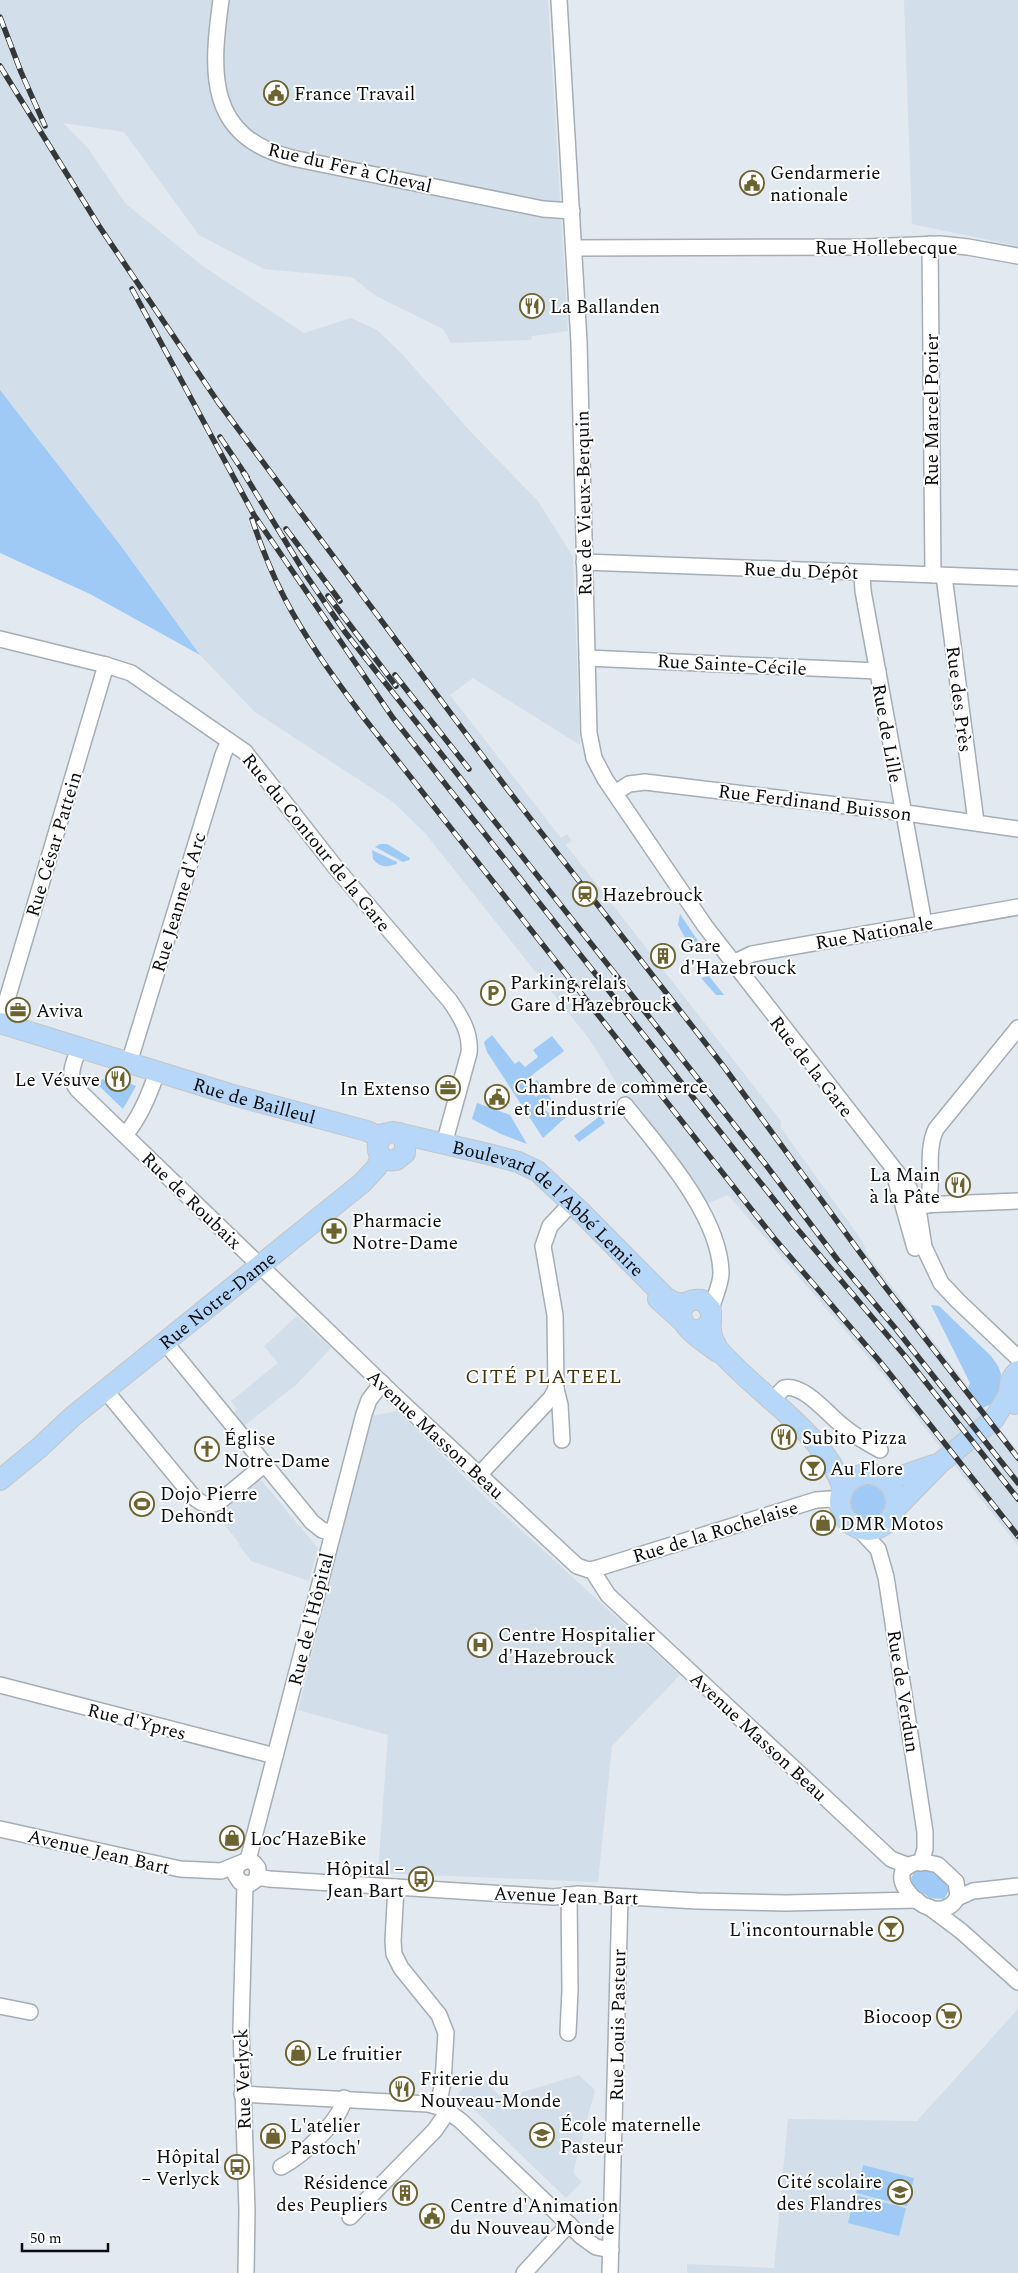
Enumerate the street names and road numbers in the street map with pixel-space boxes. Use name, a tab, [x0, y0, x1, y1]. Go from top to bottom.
street label: Rue du Fer à Cheval	[265, 135, 435, 201]
street label: Rue Hollebecque	[815, 234, 957, 263]
street label: Rue Marcel Porier	[918, 333, 947, 487]
street label: Rue de Vieux-Berquin	[568, 410, 601, 596]
street label: Rue du Dépôt	[743, 555, 859, 588]
street label: Rue des Près	[938, 644, 979, 754]
street label: Rue Sainte-Cécile	[656, 647, 808, 684]
street label: Rue de Lille	[864, 681, 909, 785]
street label: Rue du Contour de la Gare	[234, 747, 397, 939]
street label: Rue César Pattein	[19, 768, 90, 921]
street label: Rue Ferdinand Buisson	[716, 777, 913, 830]
street label: Rue Jeanne d'Arc	[144, 829, 215, 976]
street label: Rue Nationale	[813, 909, 936, 958]
street label: Rue de la Gare	[762, 1010, 860, 1124]
street label: Rue de Bailleul	[189, 1070, 319, 1133]
street label: Boulevard de l'Abbé Lemire	[449, 1133, 650, 1284]
street label: Rue de Roubaix	[134, 1145, 248, 1257]
street label: Rue Notre-Dame	[153, 1245, 283, 1357]
street label: Avenue Masson Beau	[360, 1363, 511, 1507]
street label: Rue de la Rochelaise	[629, 1493, 802, 1571]
street label: Rue de l'Hôpital	[281, 1550, 342, 1689]
street label: Rue de Verdun	[879, 1628, 927, 1755]
street label: Avenue Masson Beau	[683, 1665, 834, 1809]
street label: Rue d'Ypres	[84, 1696, 189, 1749]
street label: Avenue Jean Bart	[25, 1822, 173, 1883]
street label: Avenue Jean Bart	[493, 1879, 639, 1914]
street label: Rue Louis Pasteur	[603, 1948, 634, 2101]
street label: Rue Verlyck	[227, 2027, 260, 2130]

